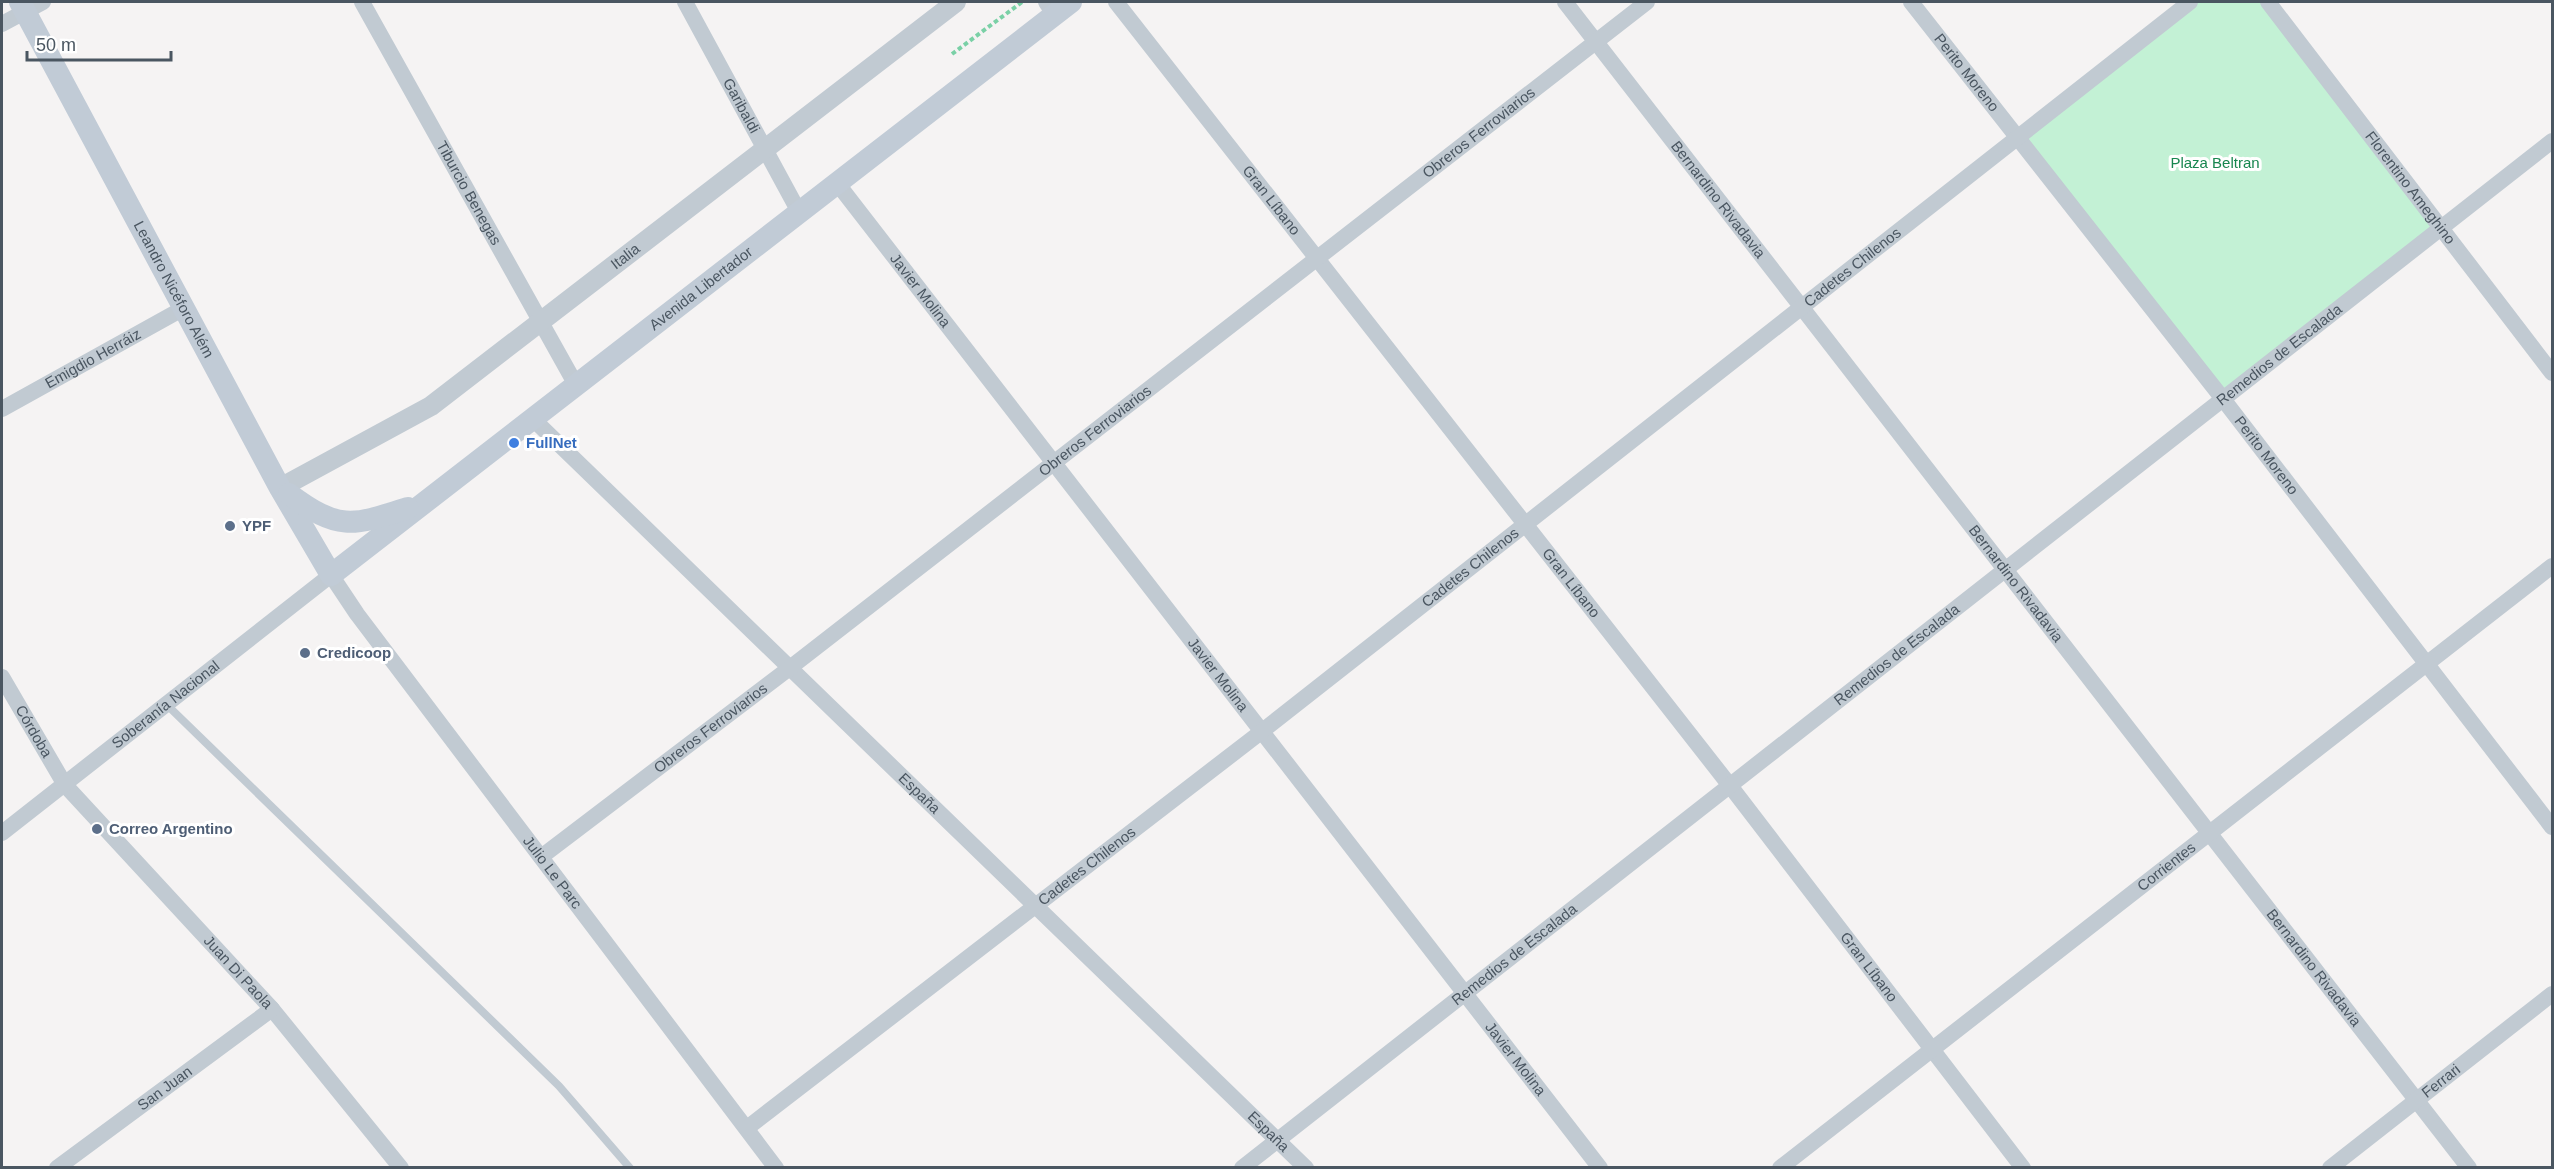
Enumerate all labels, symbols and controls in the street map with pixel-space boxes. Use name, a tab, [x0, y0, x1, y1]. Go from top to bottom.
scale bar	[27, 24, 171, 62]
street label: Perito Moreno	[1931, 30, 2003, 115]
text: 50 m	[36, 35, 76, 55]
street label: Garibaldi	[720, 75, 764, 136]
street label: Obreros Ferroviarios	[1419, 83, 1538, 181]
street label: Florentino Ameghino	[2362, 128, 2459, 247]
street label: Bernardino Rivadavia	[1668, 137, 1770, 262]
street label: Tiburcio Benegas	[433, 138, 505, 248]
park label: Plaza Beltran	[2170, 154, 2260, 171]
street label: Gran Líbano	[1239, 162, 1304, 238]
street label: Leandro Nicéforo Além	[131, 218, 218, 361]
street label: Cadetes Chilenos	[1800, 224, 1904, 310]
street label: Italia	[607, 239, 643, 272]
street label: Avenida Libertador	[646, 243, 756, 333]
street label: Javier Molina	[887, 250, 955, 331]
street label: Remedios de Escalada	[2213, 300, 2345, 409]
street label: Emigdio Herráiz	[42, 325, 144, 391]
street label: Obreros Ferroviarios	[1035, 381, 1154, 479]
street label: Perito Moreno	[2231, 412, 2302, 498]
place label: FullNet	[526, 434, 577, 451]
marker: FullNet	[507, 436, 521, 450]
place label: YPF	[242, 517, 271, 534]
marker: YPF	[223, 519, 237, 533]
street label: Bernardino Rivadavia	[1966, 521, 2067, 646]
street label: Cadetes Chilenos	[1418, 524, 1522, 610]
street label: Gran Líbano	[1539, 545, 1604, 621]
street label: Remedios de Escalada	[1830, 600, 1963, 709]
street label: Javier Molina	[1185, 634, 1252, 715]
place label: Credicoop	[317, 644, 391, 661]
marker: Credicoop	[298, 646, 312, 660]
street label: Soberanía Nacional	[108, 657, 222, 752]
street label: Obreros Ferroviarios	[650, 679, 770, 776]
street label: Córdoba	[12, 702, 56, 761]
street label: España	[896, 769, 944, 817]
place label: Correo Argentino	[109, 820, 233, 837]
marker: Correo Argentino	[90, 822, 104, 836]
street label: Cadetes Chilenos	[1034, 823, 1139, 909]
street label: Julio Le Parc	[520, 832, 586, 912]
street label: Corrientes	[2134, 838, 2199, 894]
street label: Remedios de Escalada	[1448, 899, 1580, 1008]
street label: Bernardino Rivadavia	[2263, 906, 2365, 1030]
street label: Gran Líbano	[1837, 928, 1901, 1005]
street label: Juan Di Paola	[200, 932, 277, 1012]
street label: Javier Molina	[1482, 1018, 1550, 1099]
street label: Ferrari	[2418, 1060, 2463, 1101]
street label: San Juan	[134, 1062, 195, 1114]
street label: España	[1245, 1107, 1293, 1155]

